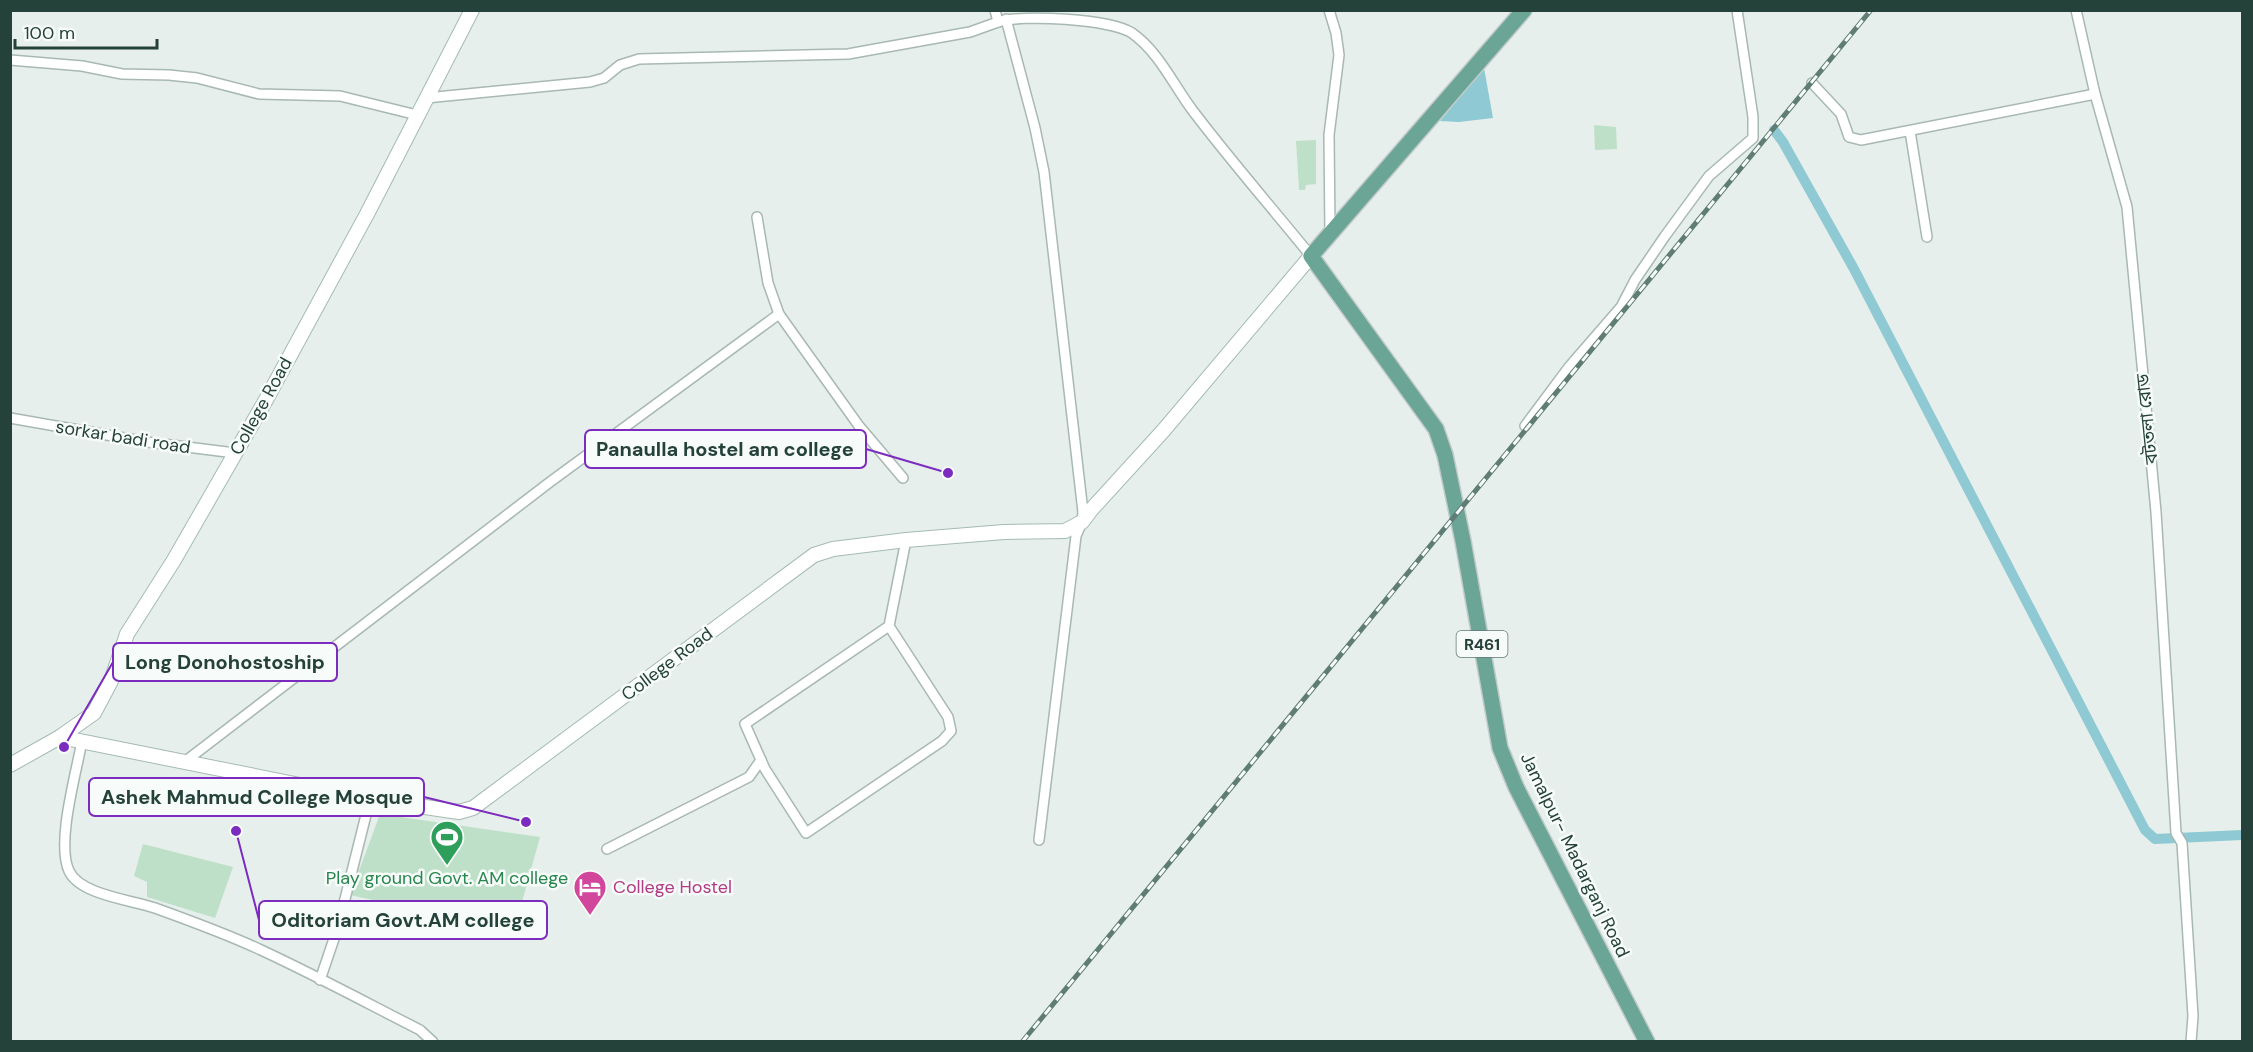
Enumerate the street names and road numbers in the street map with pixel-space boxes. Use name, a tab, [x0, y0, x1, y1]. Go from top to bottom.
street label: College Road	[224, 353, 298, 459]
street label: বটতলা রোড	[2130, 372, 2164, 466]
street label: sorkar badi road	[54, 414, 192, 460]
street label: College Road	[616, 622, 718, 706]
road number: R461	[1456, 631, 1508, 657]
street label: Jamalpur- Madarganj Road	[1515, 749, 1635, 961]

